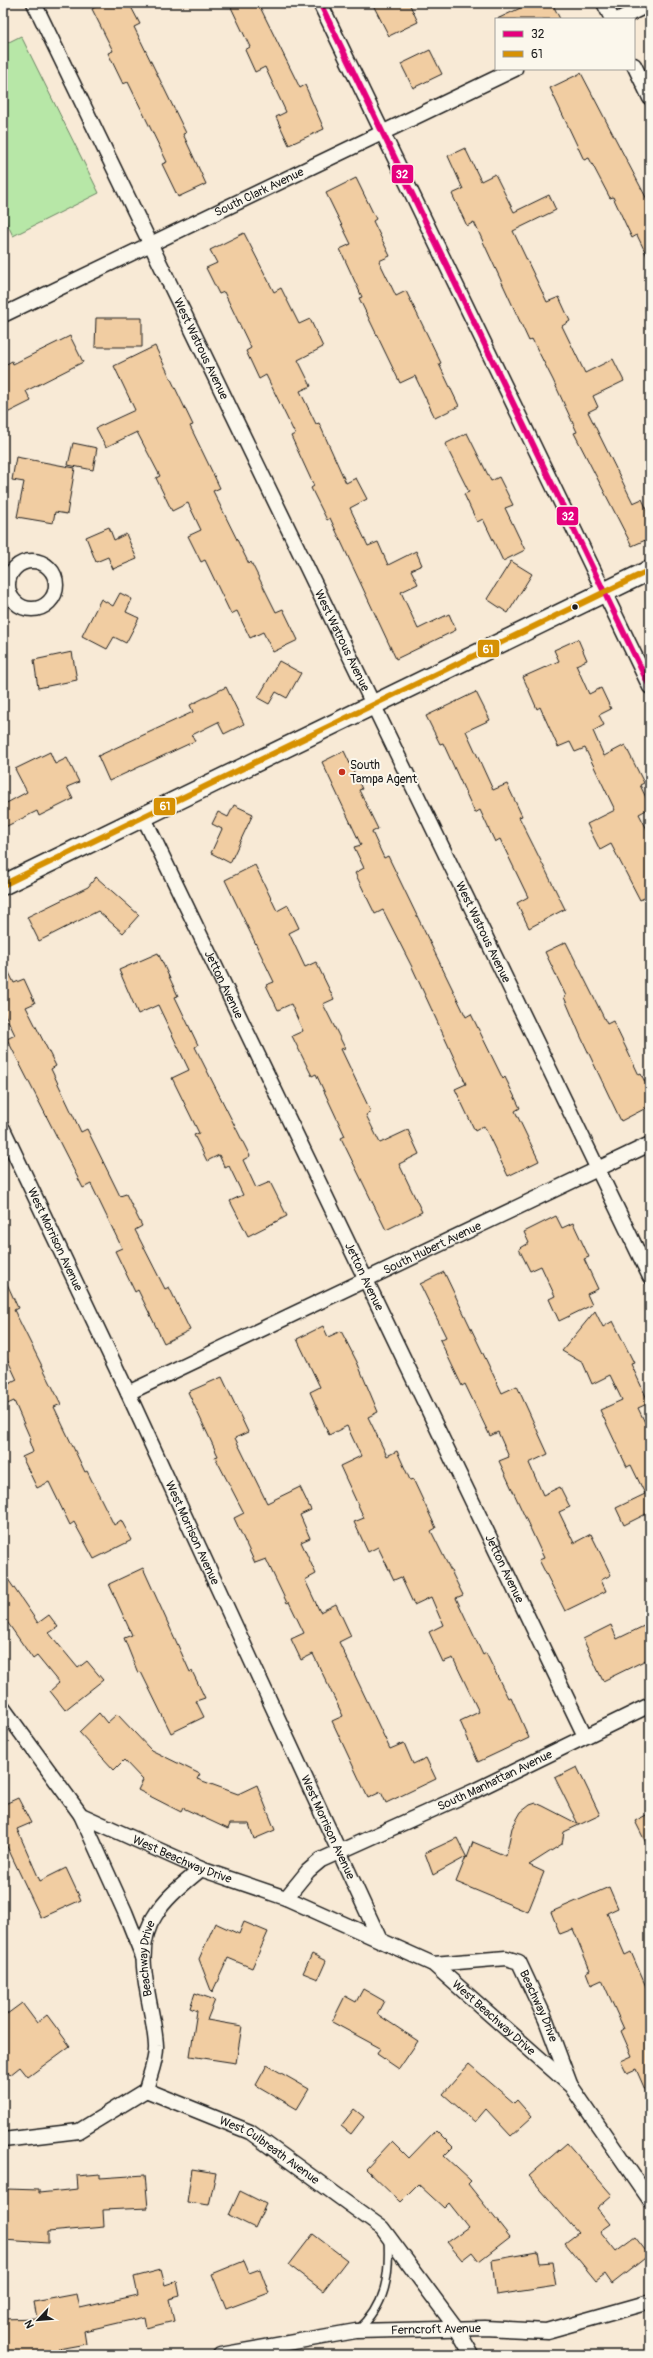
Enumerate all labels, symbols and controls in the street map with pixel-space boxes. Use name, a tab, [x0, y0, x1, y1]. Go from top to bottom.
legend	[495, 18, 635, 70]
text: 32	[531, 27, 545, 42]
text: 61	[531, 47, 543, 62]
street label: South Clark Avenue	[212, 164, 306, 220]
line badge: 32	[391, 164, 414, 184]
text: 32	[396, 168, 408, 181]
street label: West Watrous Avenue	[170, 296, 232, 402]
line badge: 32	[556, 506, 579, 526]
text: 32	[562, 510, 574, 523]
street label: West Watrous Avenue	[311, 587, 373, 694]
unlabelled marker	[570, 602, 580, 612]
line badge: 61	[477, 639, 500, 658]
text: 61	[483, 643, 493, 656]
place label: South Tampa Agent	[350, 758, 417, 787]
marker: South Tampa Agent	[337, 767, 347, 777]
line badge: 61	[153, 797, 176, 816]
text: 61	[160, 800, 170, 813]
street label: West Watrous Avenue	[452, 879, 514, 985]
street label: Jetton Avenue	[201, 948, 247, 1021]
street label: West Morrison Avenue	[24, 1185, 86, 1294]
street label: South Hubert Avenue	[381, 1218, 484, 1278]
street label: Jetton Avenue	[341, 1240, 387, 1313]
street label: West Morrison Avenue	[162, 1478, 223, 1587]
street label: Jetton Avenue	[482, 1532, 527, 1605]
street label: South Manhattan Avenue	[435, 1746, 555, 1814]
street label: West Morrison Avenue	[297, 1773, 358, 1882]
street label: West Beachway Drive	[130, 1832, 234, 1886]
street label: Beachway Drive	[136, 1918, 159, 1998]
street label: Beachway Drive	[516, 1968, 561, 2044]
street label: West Beachway Drive	[449, 1977, 539, 2059]
street label: West Culbreath Avenue	[217, 2113, 322, 2188]
north arrow	[18, 2300, 58, 2340]
text: N	[22, 2317, 37, 2330]
street label: Ferncroft Avenue	[391, 2321, 481, 2338]

